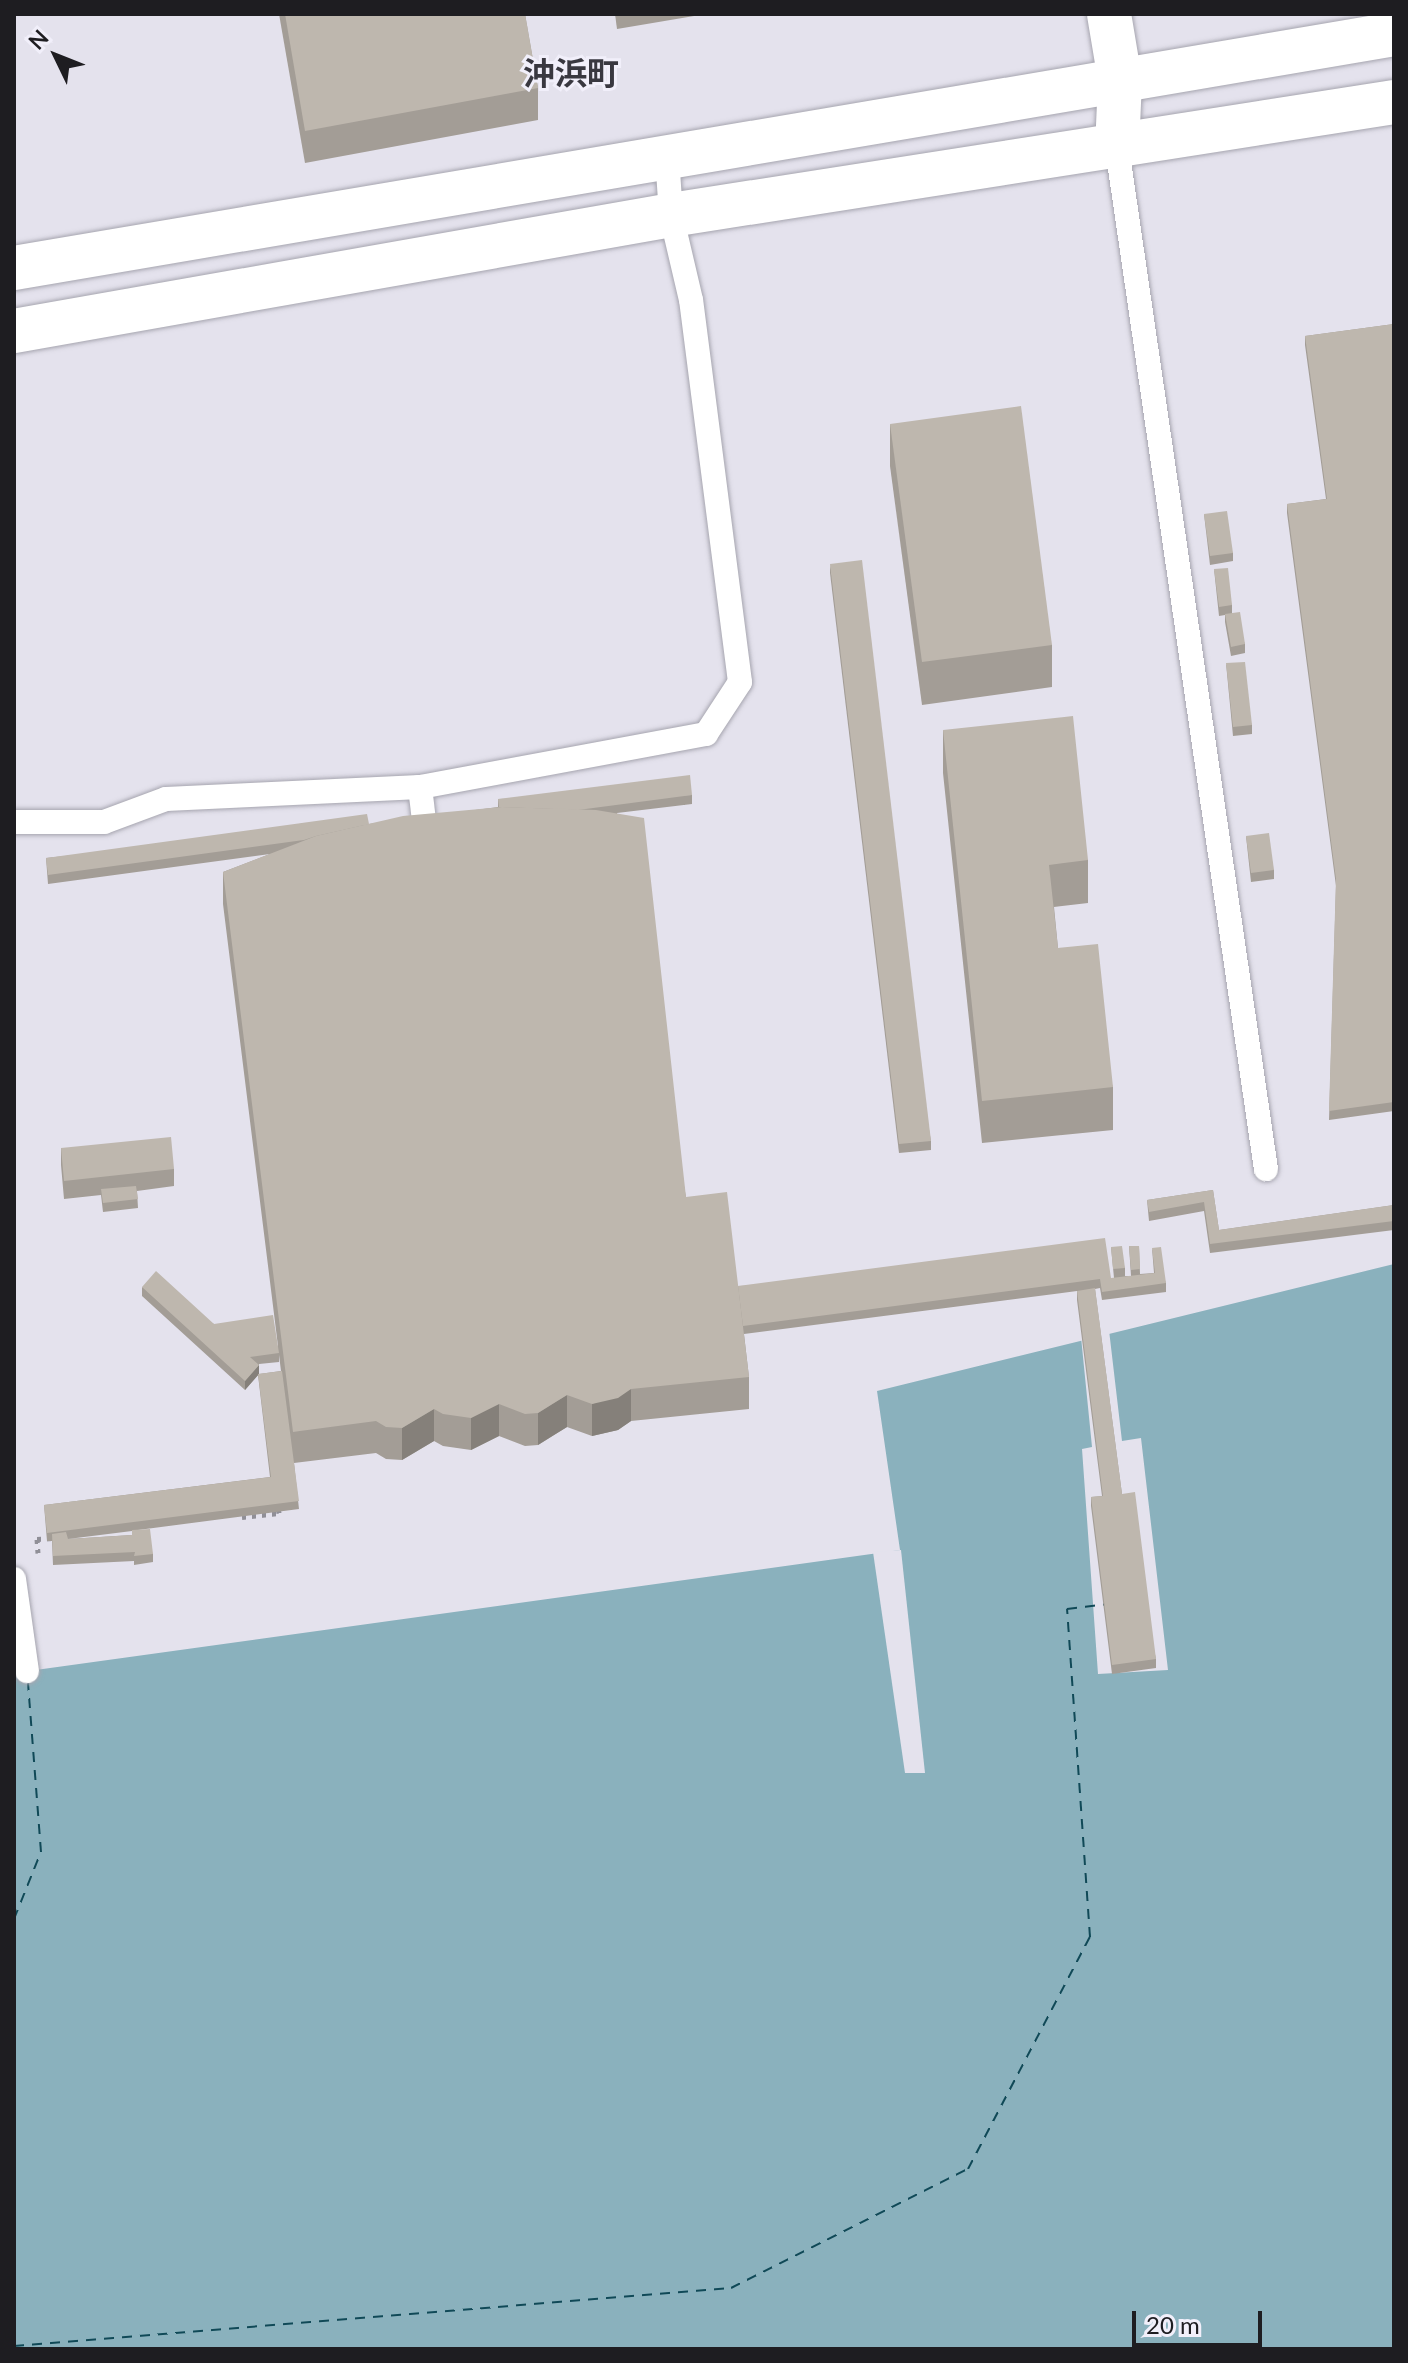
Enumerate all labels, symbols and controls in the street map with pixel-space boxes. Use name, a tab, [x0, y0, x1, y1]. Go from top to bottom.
north arrow	[16, 16, 96, 96]
text: N	[22, 24, 54, 55]
district label: 沖浜町	[523, 54, 619, 92]
scale bar	[1136, 2295, 1266, 2345]
text: 20 m	[1146, 2310, 1200, 2339]

